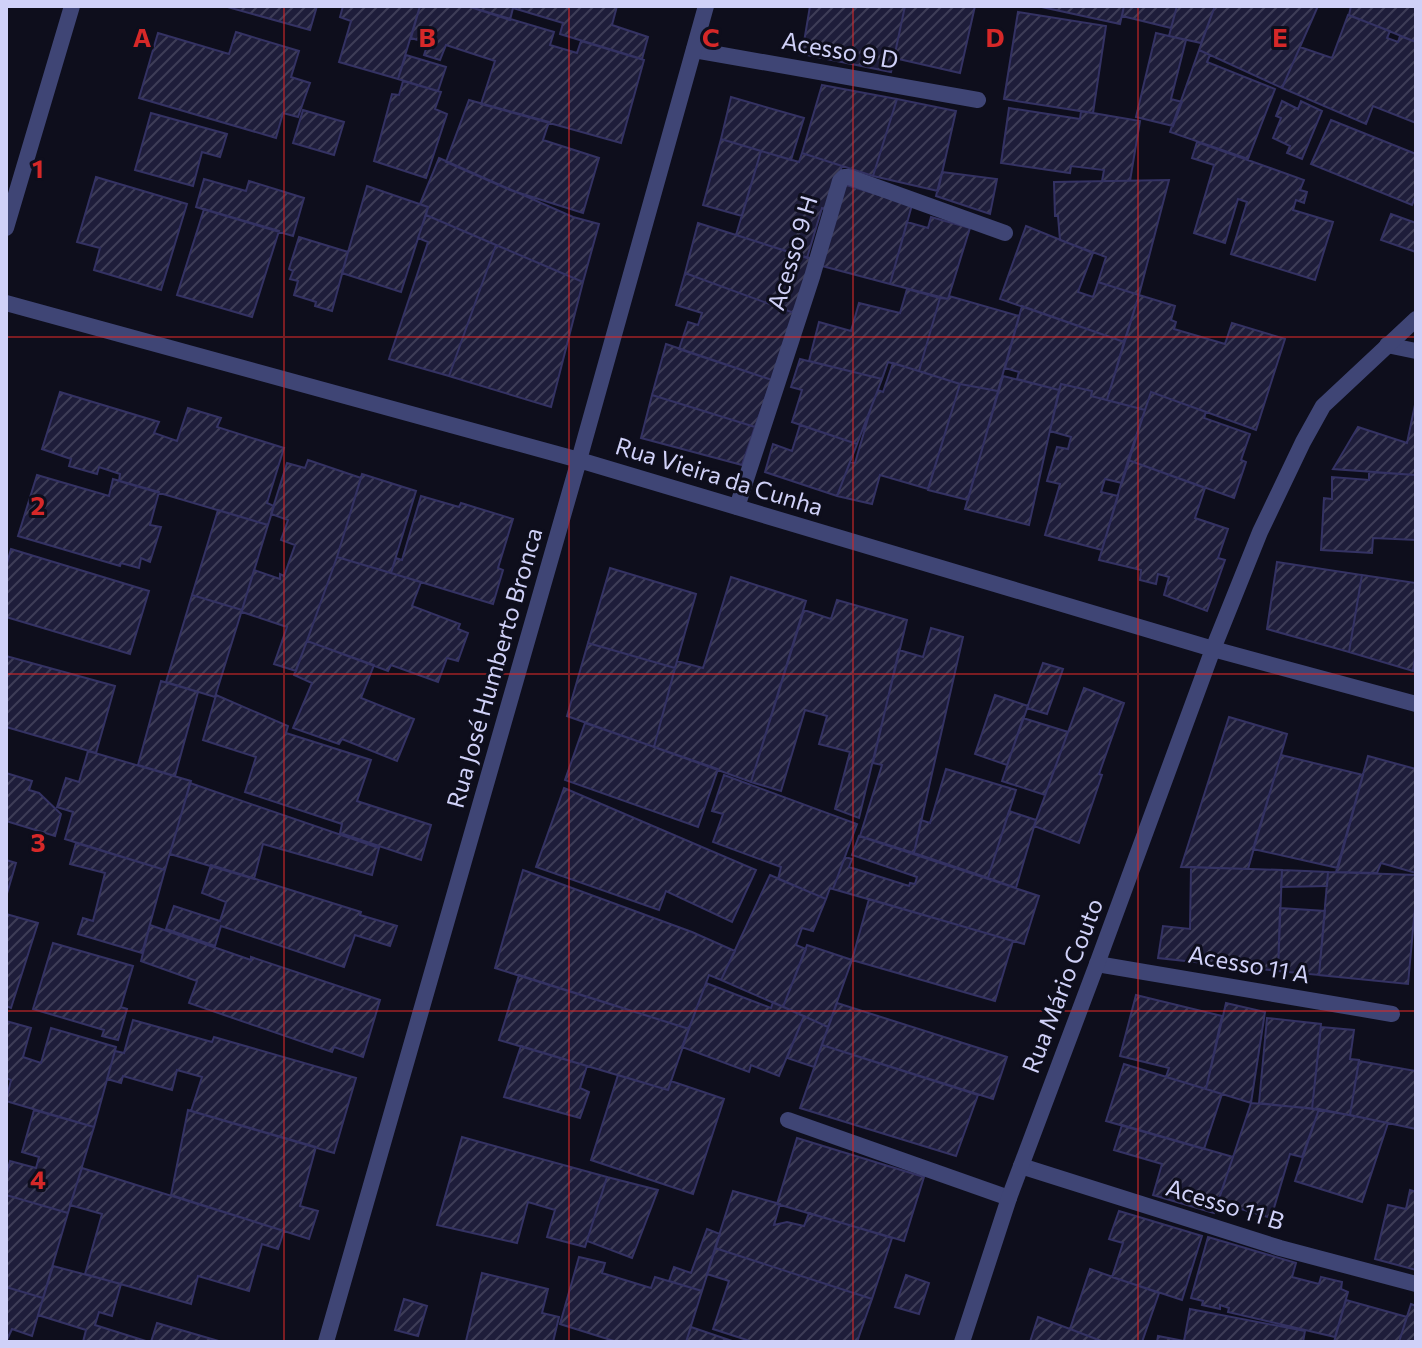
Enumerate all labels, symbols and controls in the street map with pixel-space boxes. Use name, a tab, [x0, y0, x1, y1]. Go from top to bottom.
text: A	[133, 21, 152, 52]
text: B	[418, 21, 436, 52]
text: C	[702, 21, 720, 52]
text: D	[985, 21, 1005, 52]
text: E	[1272, 21, 1288, 52]
street label: Acesso 9 D	[780, 25, 901, 74]
text: 1	[32, 152, 44, 183]
street label: Acesso 9 H	[760, 192, 823, 313]
street label: Rua Vieira da Cunha	[612, 430, 827, 521]
text: 2	[31, 489, 45, 520]
street label: Rua José Humberto Bronca	[440, 524, 548, 811]
text: 3	[30, 826, 46, 857]
street label: Rua Mário Couto	[1015, 894, 1108, 1077]
street label: Acesso 11 A	[1186, 939, 1312, 988]
text: 4	[30, 1163, 46, 1194]
street label: Acesso 11 B	[1163, 1172, 1288, 1235]

